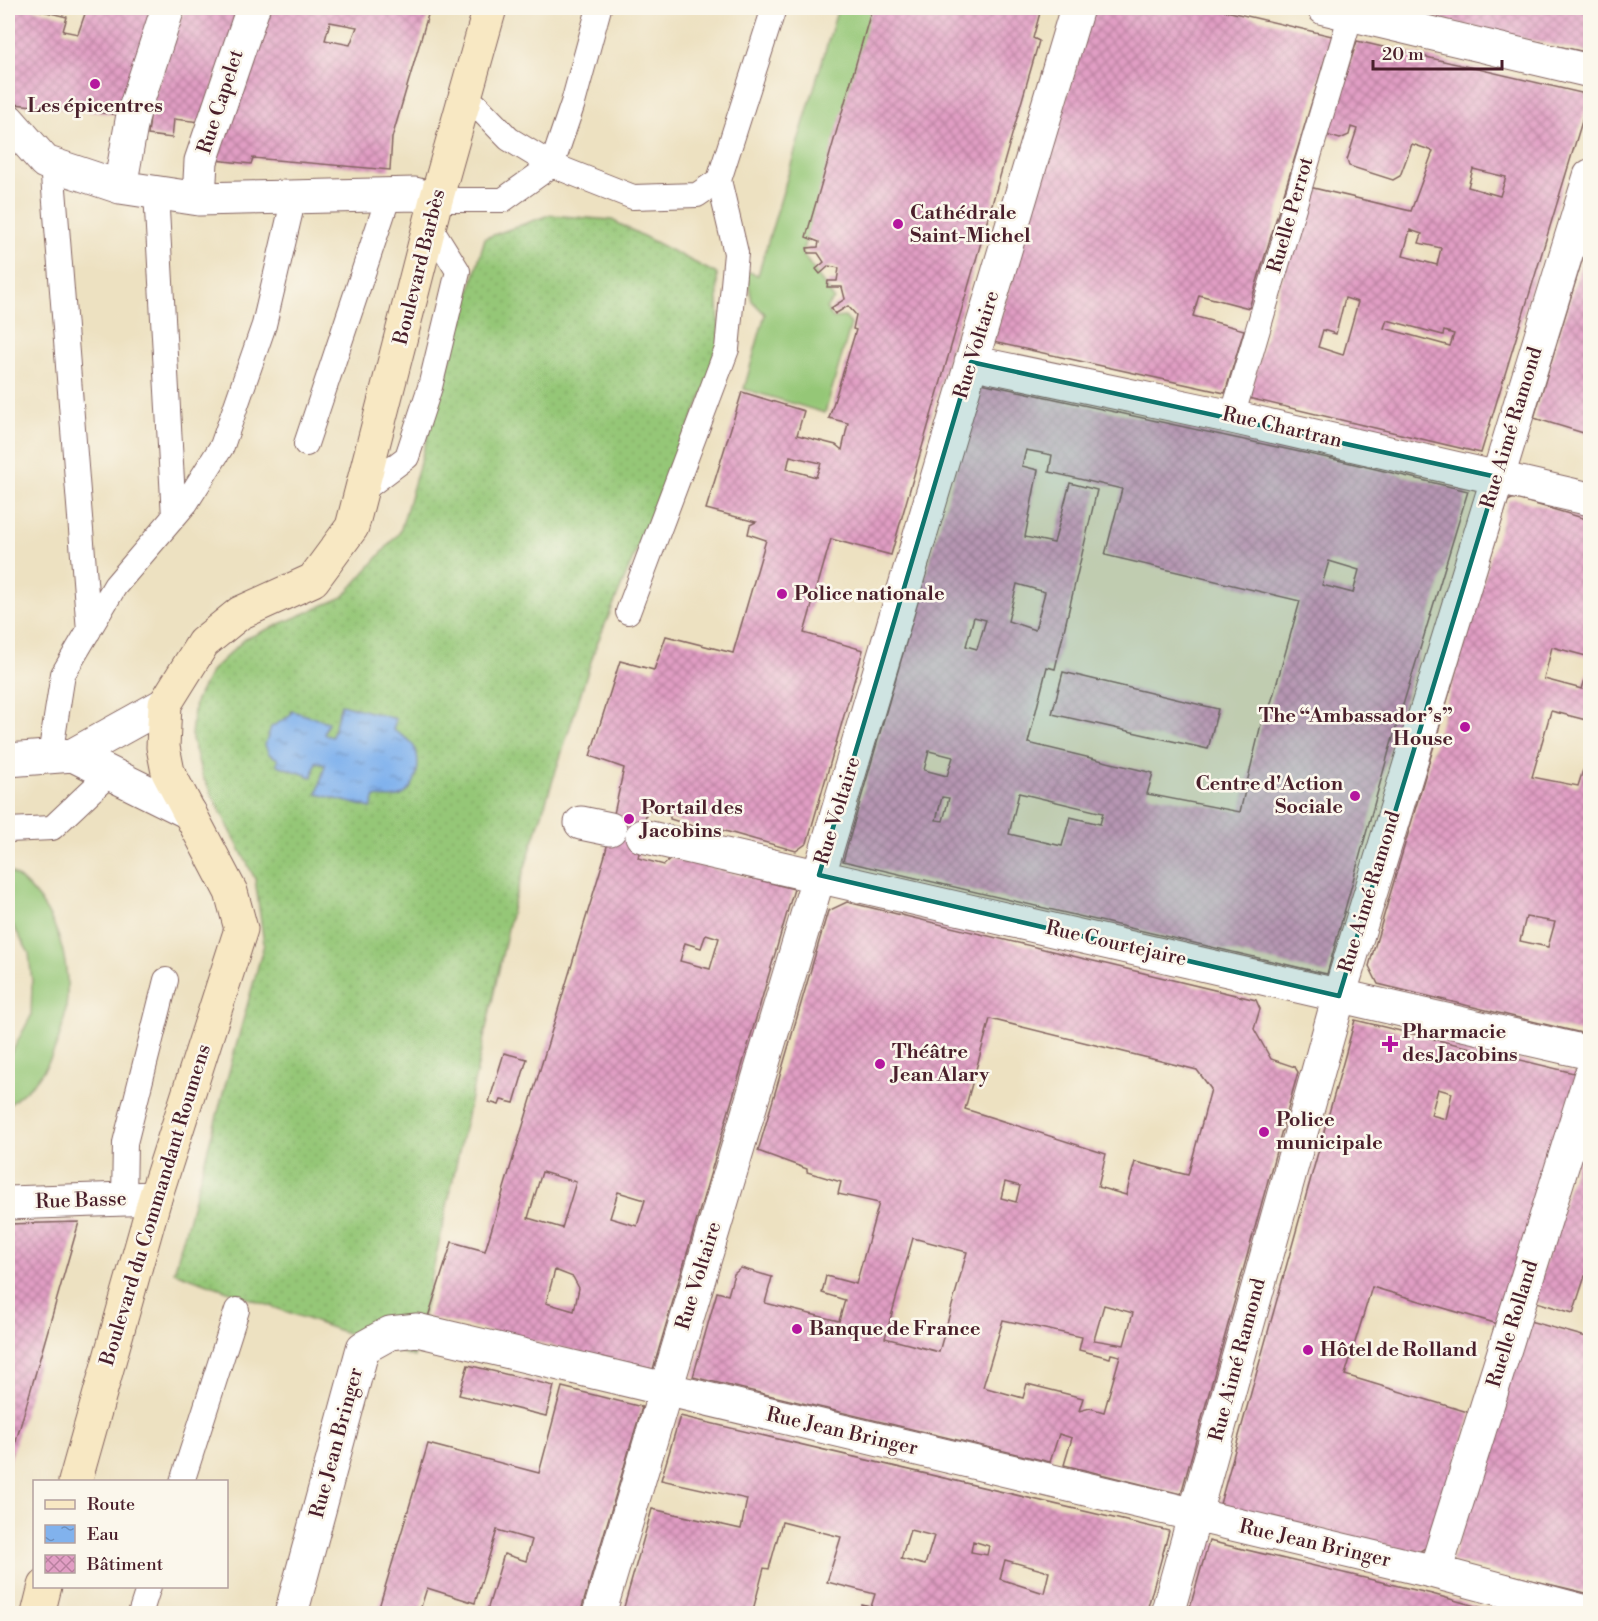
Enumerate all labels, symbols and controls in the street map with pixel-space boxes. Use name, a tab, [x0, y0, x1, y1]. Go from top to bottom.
scale bar	[1373, 33, 1502, 71]
text: 20 m	[1382, 43, 1424, 66]
street label: Rue Capelet	[192, 47, 250, 157]
marker: Les épicentres	[88, 77, 102, 91]
place label: Les épicentres	[27, 94, 163, 119]
street label: Ruelle Perrot	[1263, 154, 1319, 276]
street label: Boulevard Barbès	[388, 187, 451, 348]
place label: Cathédrale Saint-Michel	[910, 201, 1031, 249]
marker: Cathédrale Saint-Michel	[891, 217, 905, 231]
street label: Rue Voltaire	[949, 288, 1005, 402]
street label: Rue Aimé Ramond	[1475, 343, 1549, 512]
street label: Rue Chartran	[1220, 402, 1344, 454]
place label: Police nationale	[794, 582, 945, 607]
marker: Police nationale	[775, 587, 789, 601]
place label: The “Ambassador’s” House	[1259, 704, 1453, 752]
marker: The “Ambassador’s” House	[1458, 720, 1472, 734]
street label: Rue Voltaire	[810, 754, 866, 868]
place label: Centre d'Action Sociale	[1195, 772, 1344, 820]
marker: Centre d'Action Sociale	[1348, 789, 1362, 803]
place label: Portail des Jacobins	[638, 796, 743, 844]
street label: Rue Aimé Ramond	[1333, 807, 1407, 976]
marker: Portail des Jacobins	[622, 812, 636, 826]
street label: Rue Courtejaire	[1043, 916, 1189, 972]
place label: Pharmacie des Jacobins	[1402, 1020, 1518, 1068]
marker: Pharmacie des Jacobins	[1383, 1037, 1397, 1051]
place label: Théâtre Jean Alary	[889, 1040, 990, 1088]
street label: Boulevard du Commandant Roumens	[95, 1041, 217, 1370]
marker: Théâtre Jean Alary	[873, 1057, 887, 1071]
place label: Police municipale	[1276, 1108, 1383, 1156]
marker: Police municipale	[1257, 1125, 1271, 1139]
street label: Rue Basse	[35, 1187, 127, 1215]
street label: Rue Voltaire	[671, 1219, 727, 1333]
street label: Ruelle Rolland	[1482, 1257, 1544, 1391]
street label: Rue Aimé Ramond	[1204, 1275, 1272, 1444]
place label: Banque de France	[809, 1317, 981, 1342]
marker: Banque de France	[790, 1322, 804, 1336]
place label: Hôtel de Rolland	[1320, 1338, 1478, 1363]
marker: Hôtel de Rolland	[1301, 1343, 1315, 1357]
street label: Rue Jean Bringer	[305, 1365, 369, 1521]
street label: Rue Jean Bringer	[764, 1402, 921, 1462]
legend	[33, 1480, 228, 1588]
text: Route	[87, 1493, 135, 1516]
street label: Rue Jean Bringer	[1237, 1514, 1394, 1574]
text: Eau	[87, 1523, 120, 1546]
text: Bâtiment	[86, 1553, 164, 1576]

